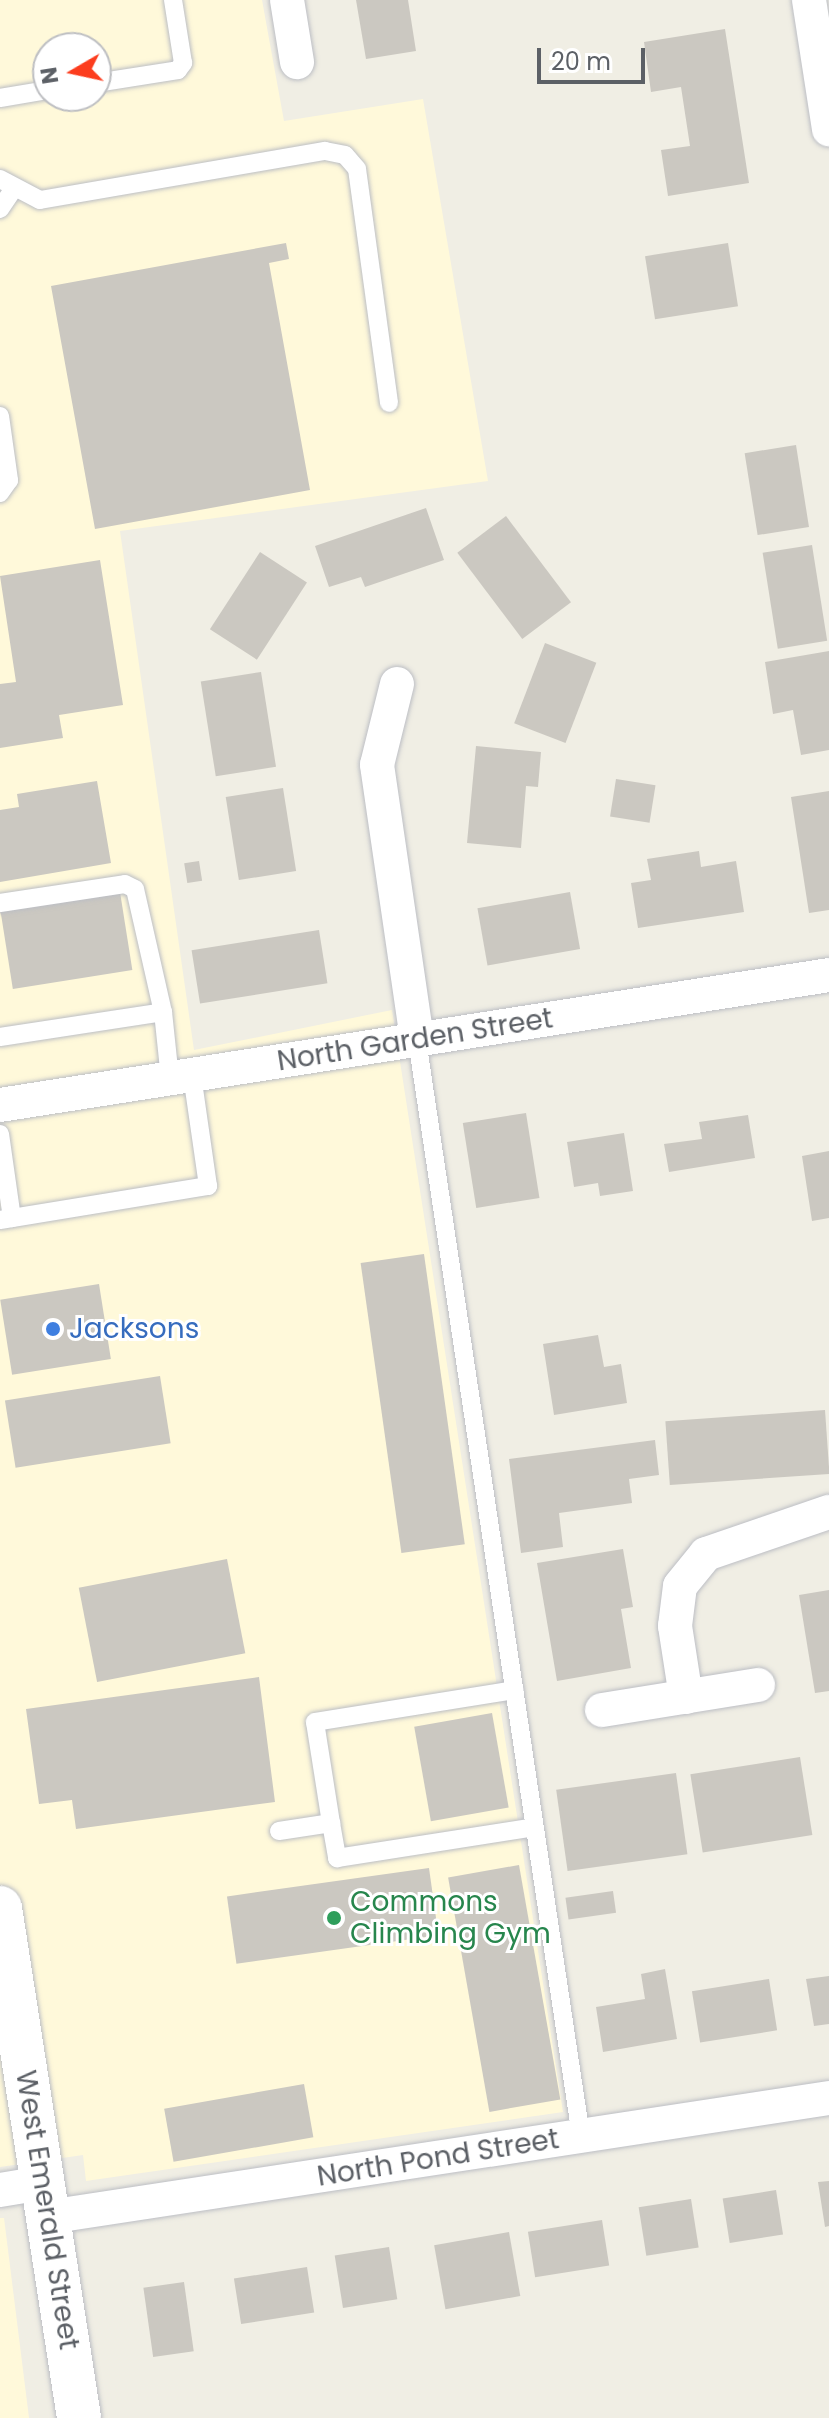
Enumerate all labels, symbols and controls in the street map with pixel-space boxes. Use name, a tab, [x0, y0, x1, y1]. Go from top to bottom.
north arrow	[32, 32, 112, 112]
scale bar	[541, 32, 649, 82]
text: 20 m	[551, 45, 611, 78]
text: N	[33, 65, 66, 86]
street label: North Garden Street	[275, 1002, 555, 1078]
place label: Jacksons	[69, 1312, 199, 1346]
marker: Jacksons	[44, 1320, 62, 1338]
place label: Commons Climbing Gym	[350, 1885, 551, 1951]
marker: Commons Climbing Gym	[325, 1909, 343, 1927]
street label: West Emerald Street	[8, 2068, 86, 2352]
street label: North Pond Street	[315, 2122, 561, 2194]

